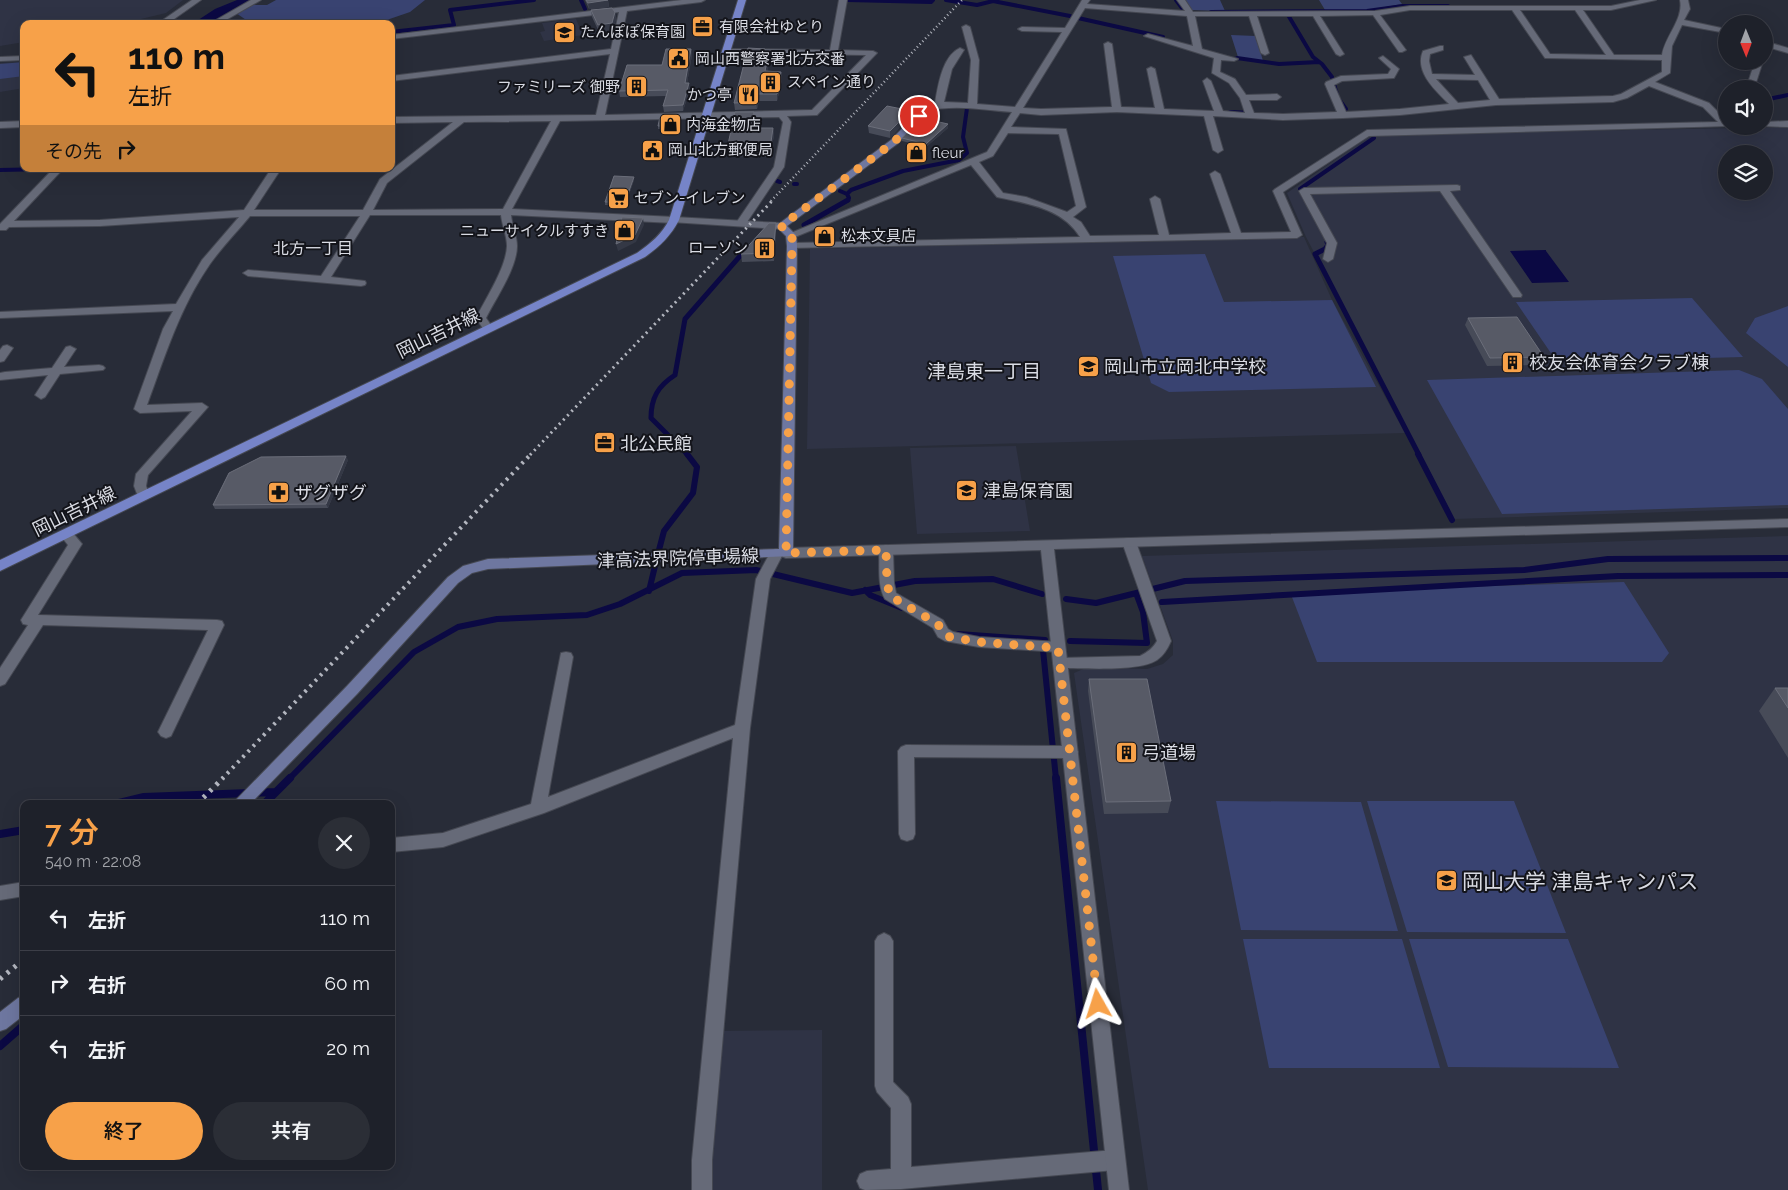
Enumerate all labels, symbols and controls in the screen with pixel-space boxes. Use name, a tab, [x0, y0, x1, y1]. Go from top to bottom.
office icon: 有限会社ゆとり	[691, 15, 715, 39]
north arrow	[1718, 15, 1772, 70]
map controls	[1718, 15, 1773, 200]
place label: 有限会社ゆとり	[719, 18, 824, 36]
school or university icon: たんぽぽ保育園	[552, 20, 576, 44]
place label: たんぽぽ保育園	[580, 23, 685, 41]
text: 110 m	[128, 36, 225, 77]
icon: left	[45, 40, 110, 105]
public building icon: 岡山西警察署北方交番	[667, 47, 691, 71]
place label: 岡山西警察署北方交番	[695, 50, 845, 68]
building icon: スペイン通り	[759, 70, 783, 94]
place label: スペイン通り	[787, 73, 876, 91]
building icon: ファミリーズ 御野	[624, 75, 648, 99]
place label: ファミリーズ 御野	[497, 78, 620, 96]
button: sound	[1718, 80, 1773, 135]
text: 左折	[128, 83, 172, 109]
restaurant icon: かつ亭	[736, 83, 760, 107]
place label: かつ亭	[687, 86, 732, 104]
pin	[898, 95, 940, 137]
icon: arrive	[905, 102, 933, 130]
shop icon: 内海金物店	[658, 113, 682, 137]
place label: 内海金物店	[686, 116, 761, 134]
icon: right	[112, 135, 140, 163]
public building icon: 岡山北方郵便局	[640, 138, 664, 162]
text: その先	[45, 140, 102, 162]
place label: 岡山北方郵便局	[668, 141, 773, 159]
shop icon: fleur	[904, 141, 928, 165]
place label: fleur	[932, 144, 964, 162]
button: layers	[1718, 145, 1773, 200]
supermarket icon: セブン-イレブン	[606, 186, 630, 210]
place label: セブン-イレブン	[634, 189, 745, 207]
shop icon: ニューサイクルすすき	[613, 219, 637, 243]
place label: ニューサイクルすすき	[460, 222, 609, 240]
shop icon: 松本文具店	[813, 224, 837, 248]
place label: 松本文具店	[841, 227, 916, 245]
building icon: ローソン	[752, 236, 776, 260]
district label: 北方一丁目	[273, 239, 353, 258]
place label: ローソン	[688, 239, 748, 257]
street label: 岡山吉井線	[393, 304, 483, 362]
building icon: 校友会体育会クラブ棟	[1501, 350, 1525, 374]
place label: 校友会体育会クラブ棟	[1529, 352, 1709, 373]
school or university icon: 岡山市立岡北中学校	[1076, 354, 1100, 378]
place label: 岡山市立岡北中学校	[1104, 356, 1266, 377]
district label: 津島東一丁目	[927, 360, 1041, 382]
office icon: 北公民館	[592, 431, 616, 455]
place label: 北公民館	[620, 433, 692, 454]
school or university icon: 津島保育園	[955, 478, 979, 502]
pharmacy icon: ザグザグ	[267, 480, 291, 504]
place label: 津島保育園	[983, 480, 1073, 501]
street label: 岡山吉井線	[29, 482, 119, 540]
place label: ザグザグ	[295, 482, 367, 503]
street label: 津高法界院停車場線	[597, 545, 759, 571]
building icon: 弓道場	[1114, 740, 1138, 764]
place label: 弓道場	[1142, 742, 1196, 763]
text: 7 分	[45, 815, 99, 850]
button: close	[318, 817, 370, 869]
text: 540 m · 22:08	[45, 852, 141, 871]
school or university icon: 岡山大学 津島キャンパス	[1434, 869, 1458, 893]
place label: 岡山大学 津島キャンパス	[1462, 869, 1698, 894]
icon: left	[45, 904, 73, 932]
text: 110 m	[320, 907, 370, 929]
text: 左折	[88, 909, 126, 931]
icon: right	[45, 969, 73, 997]
text: 60 m	[325, 972, 370, 994]
text: 右折	[88, 974, 126, 996]
position arrow	[1071, 977, 1123, 1029]
icon: left	[45, 1034, 73, 1062]
text: 20 m	[326, 1037, 370, 1059]
text: 左折	[88, 1039, 126, 1061]
button: 終了	[45, 1102, 203, 1160]
button: 共有	[213, 1102, 370, 1160]

